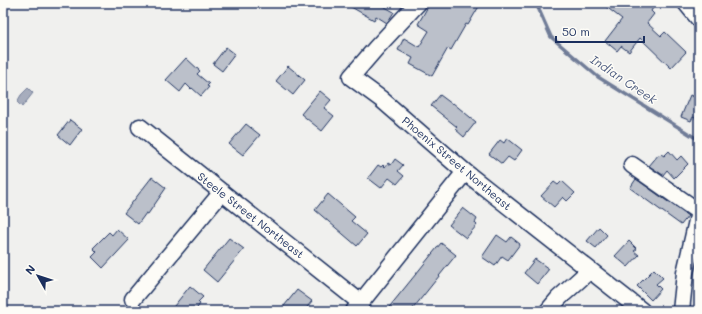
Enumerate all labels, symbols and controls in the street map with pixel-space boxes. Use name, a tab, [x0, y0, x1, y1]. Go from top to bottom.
scale bar	[556, 18, 644, 44]
text: 50 m	[562, 23, 590, 39]
water label: Indian Creek	[588, 51, 661, 108]
street label: Phoenix Street Northeast	[399, 113, 515, 213]
street label: Steele Street Northeast	[195, 169, 307, 261]
north arrow	[18, 256, 58, 296]
text: N	[21, 261, 38, 277]

